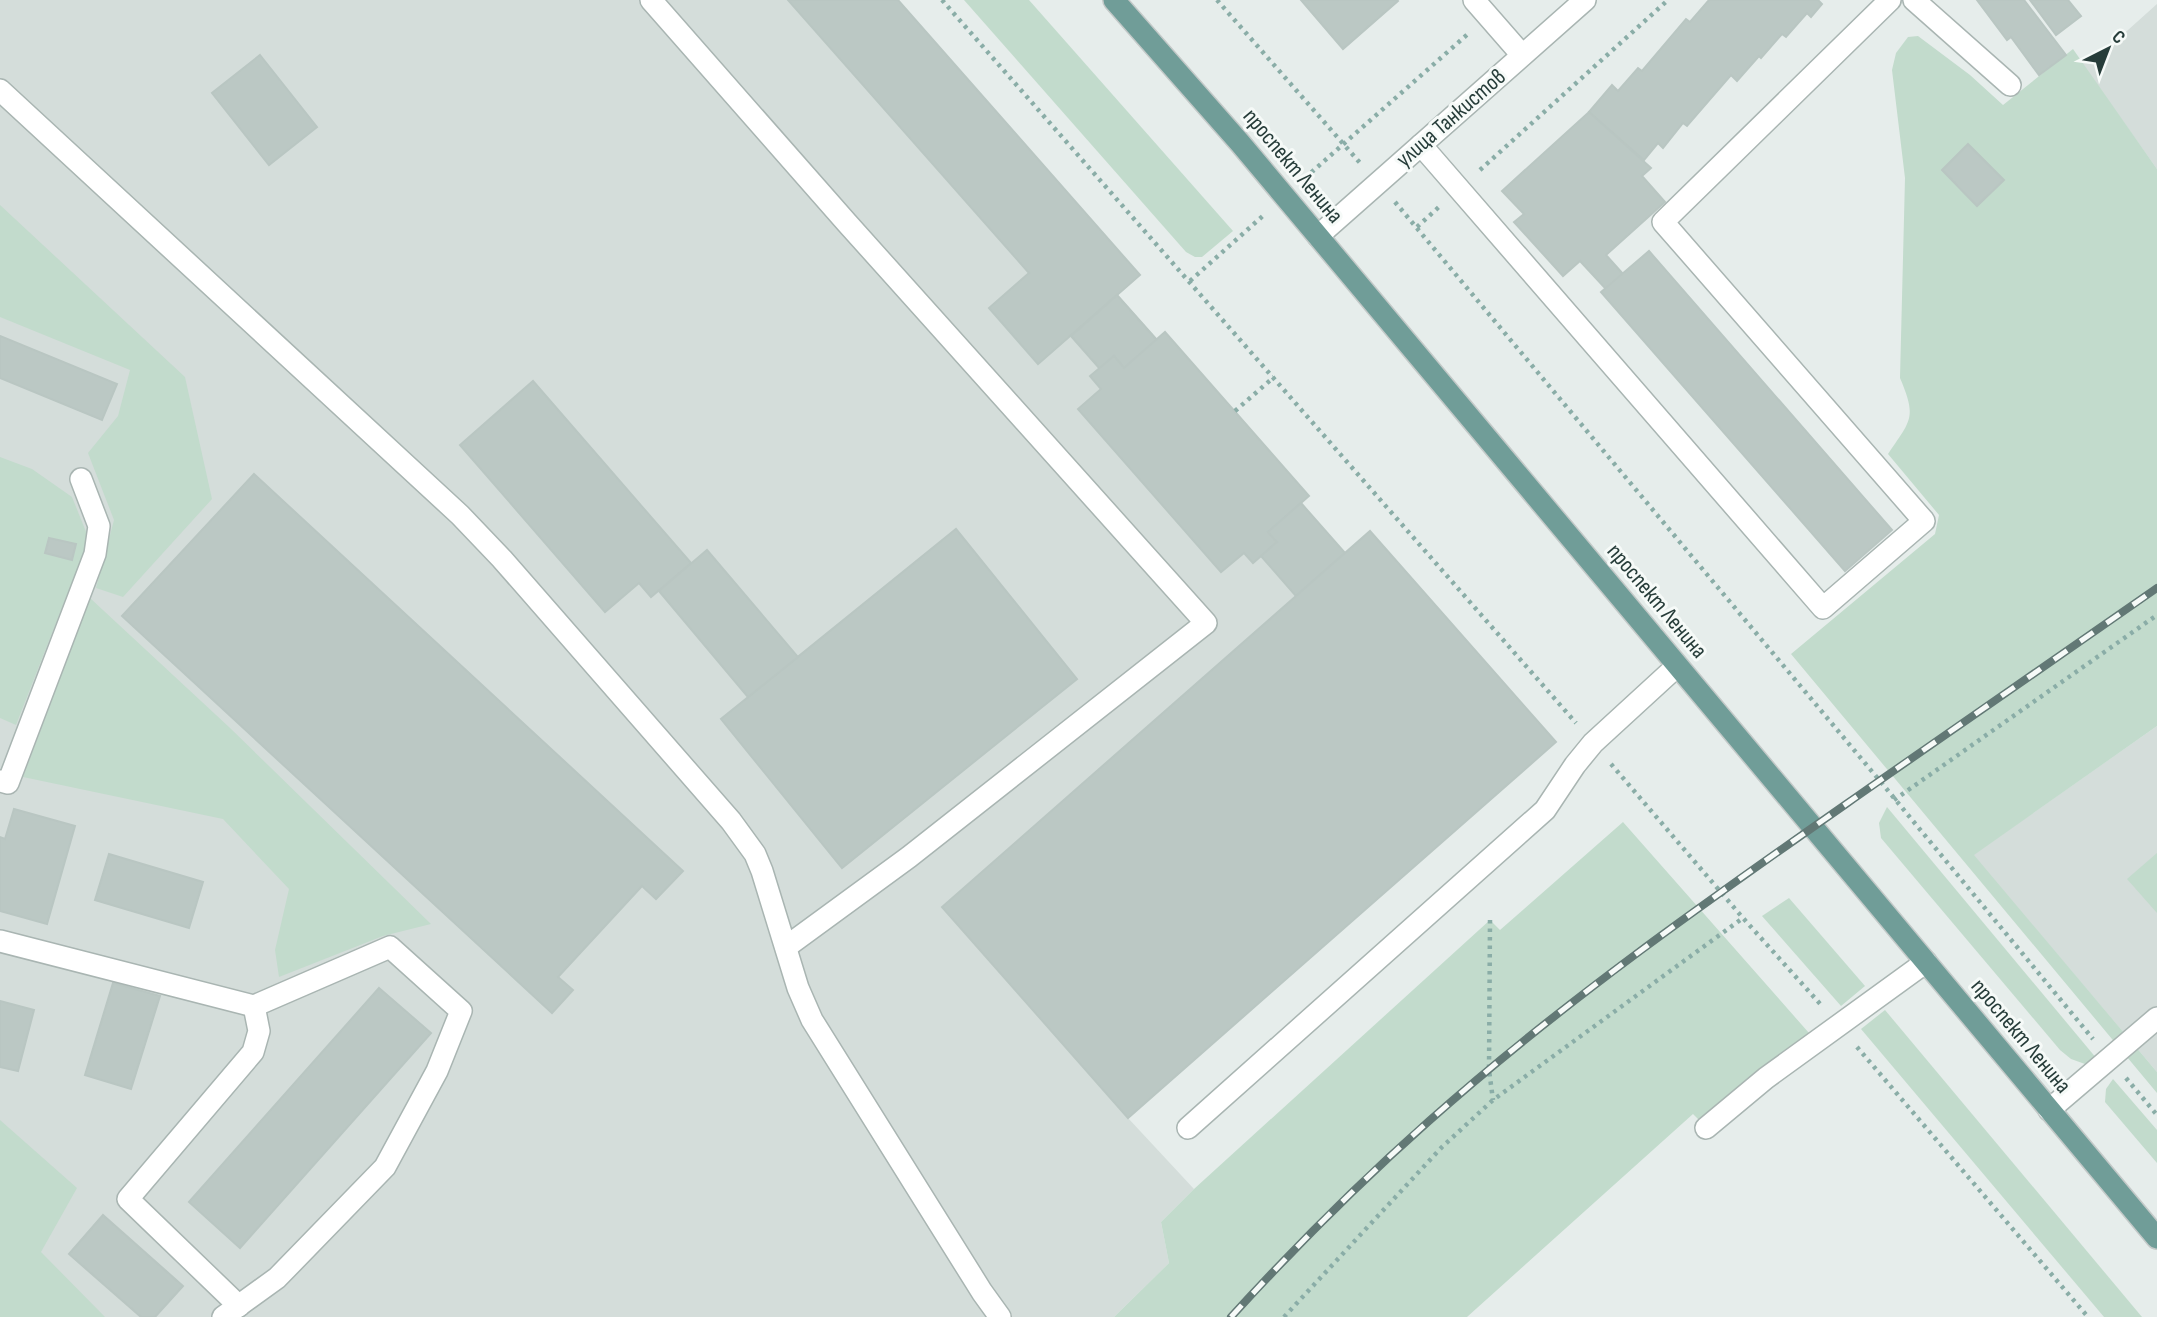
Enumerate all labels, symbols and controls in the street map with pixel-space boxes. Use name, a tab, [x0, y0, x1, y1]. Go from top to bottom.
north arrow	[2073, 14, 2143, 84]
text: С	[2107, 26, 2130, 49]
street label: улица Танкистов	[1390, 63, 1512, 173]
street label: проспект Ленина	[1237, 103, 1349, 229]
street label: проспект Ленина	[1601, 538, 1713, 664]
street label: проспект Ленина	[1965, 973, 2077, 1099]

